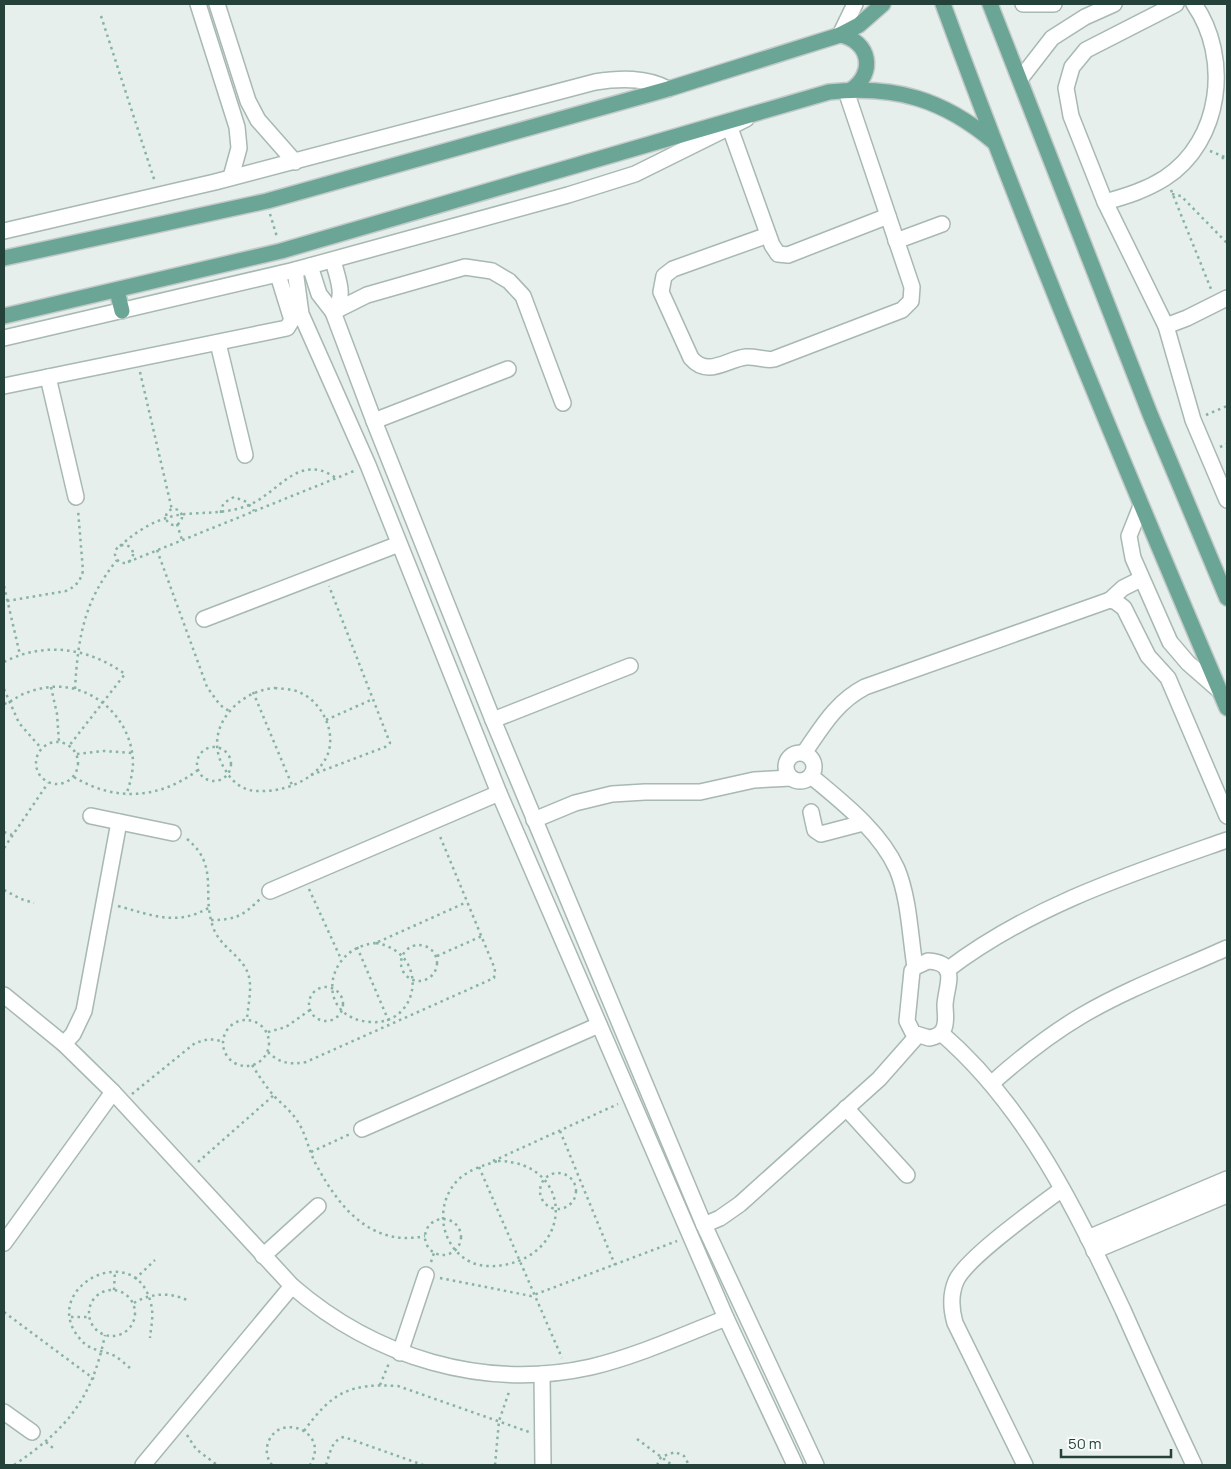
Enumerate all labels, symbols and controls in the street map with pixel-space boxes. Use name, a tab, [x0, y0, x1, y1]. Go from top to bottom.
scale bar	[1061, 1426, 1171, 1458]
text: 50 m	[1068, 1433, 1102, 1454]

